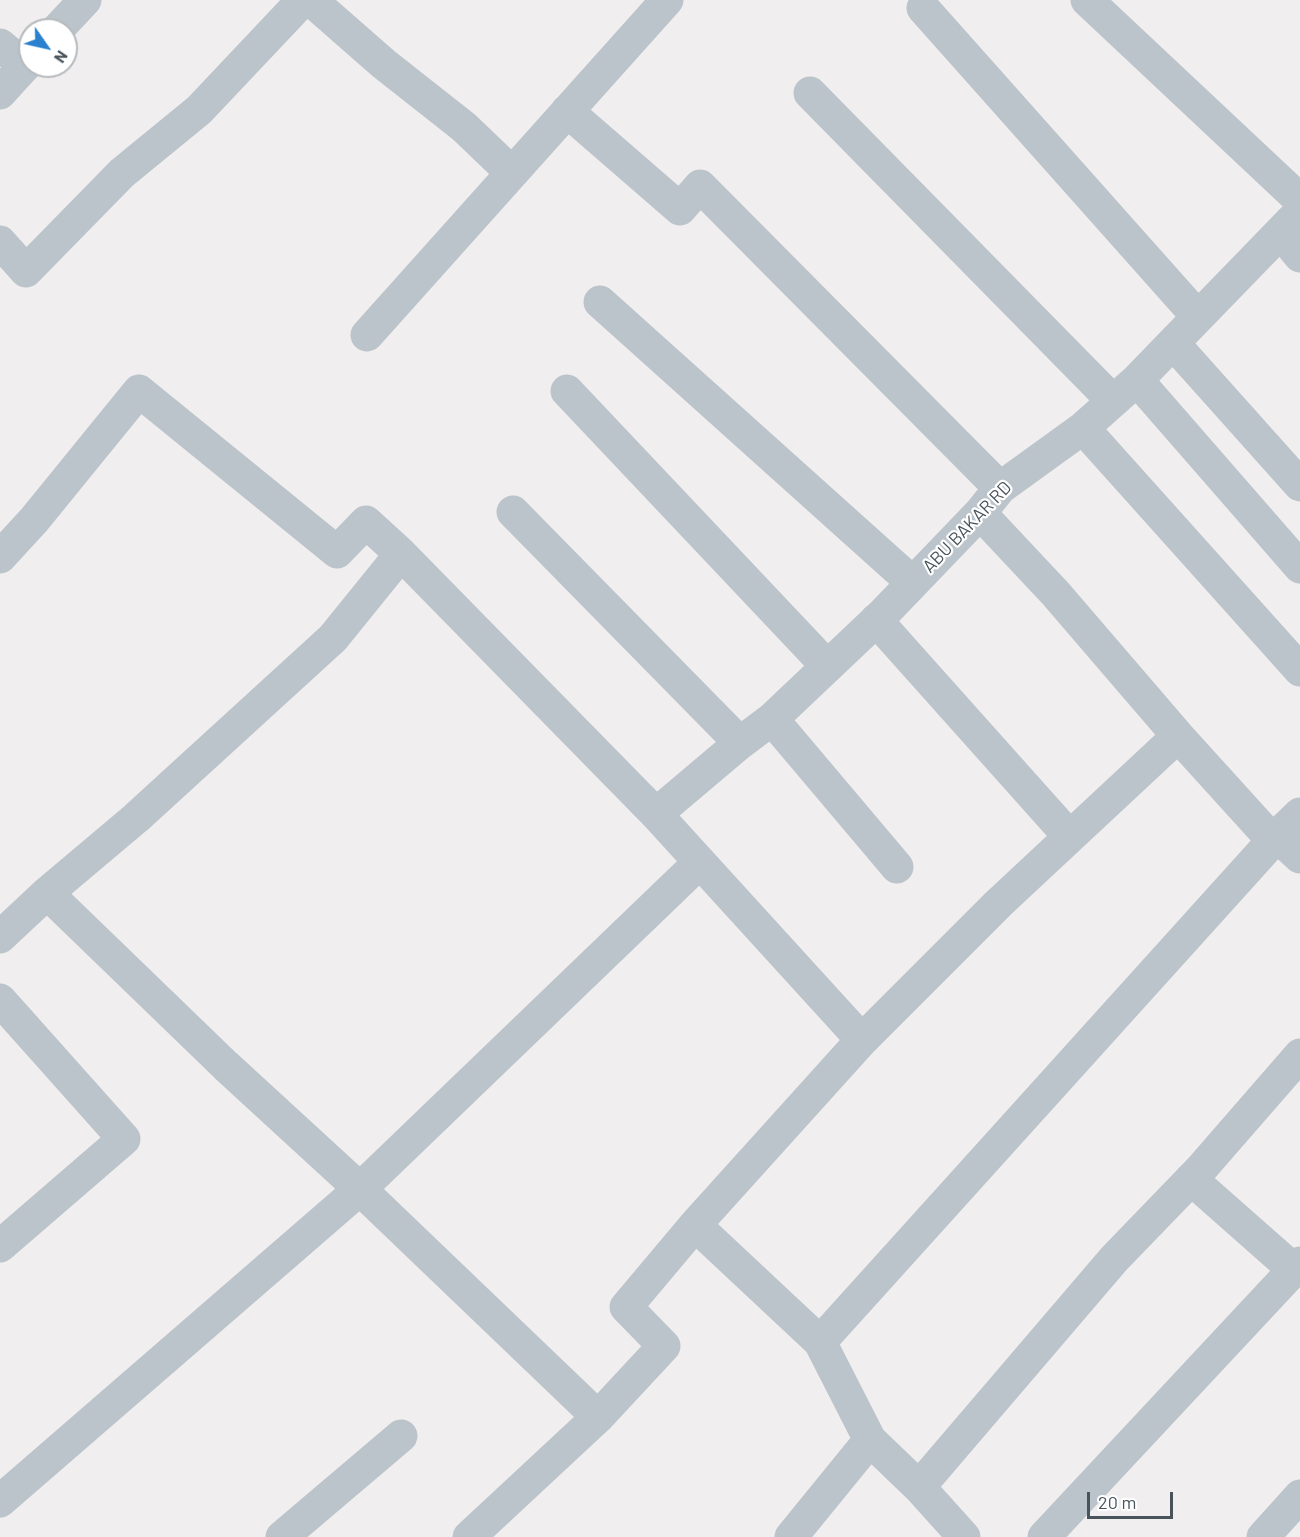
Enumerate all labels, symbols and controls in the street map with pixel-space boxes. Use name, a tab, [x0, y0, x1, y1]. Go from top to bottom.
north arrow	[18, 18, 78, 78]
text: N	[51, 47, 73, 67]
street label: ABU BAKAR RD	[918, 477, 1016, 577]
scale bar	[1090, 1480, 1176, 1518]
text: 20 m	[1098, 1491, 1136, 1513]

